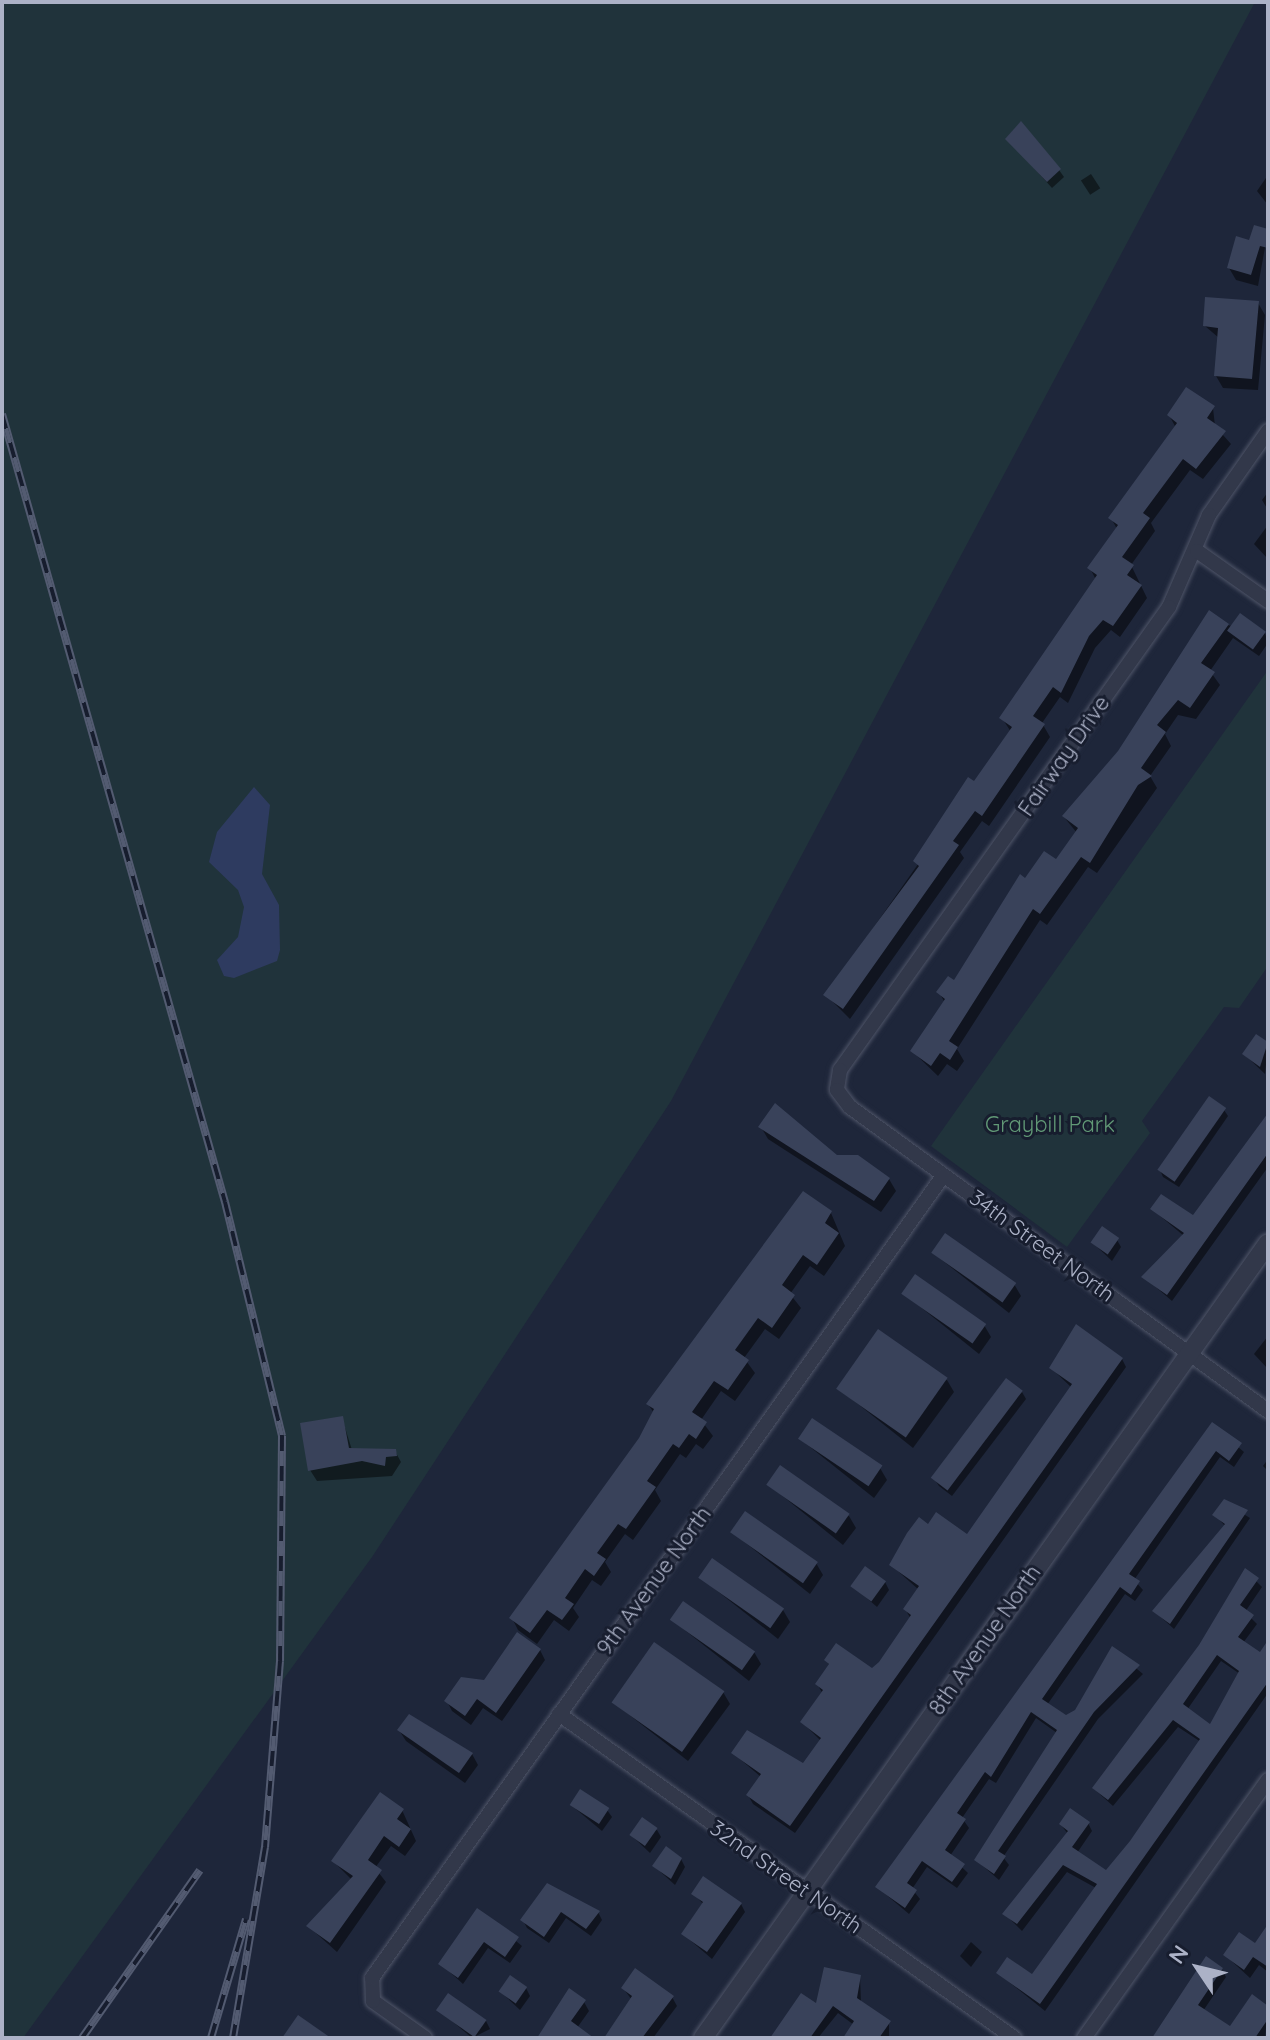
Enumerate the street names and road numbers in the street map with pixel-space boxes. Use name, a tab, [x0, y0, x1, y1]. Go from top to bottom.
street label: Fairway Drive	[1013, 691, 1115, 821]
street label: 34th Street North	[964, 1184, 1120, 1308]
street label: 9th Avenue North	[591, 1502, 717, 1660]
street label: 8th Avenue North	[923, 1560, 1047, 1720]
street label: 32nd Street North	[705, 1815, 867, 1939]

